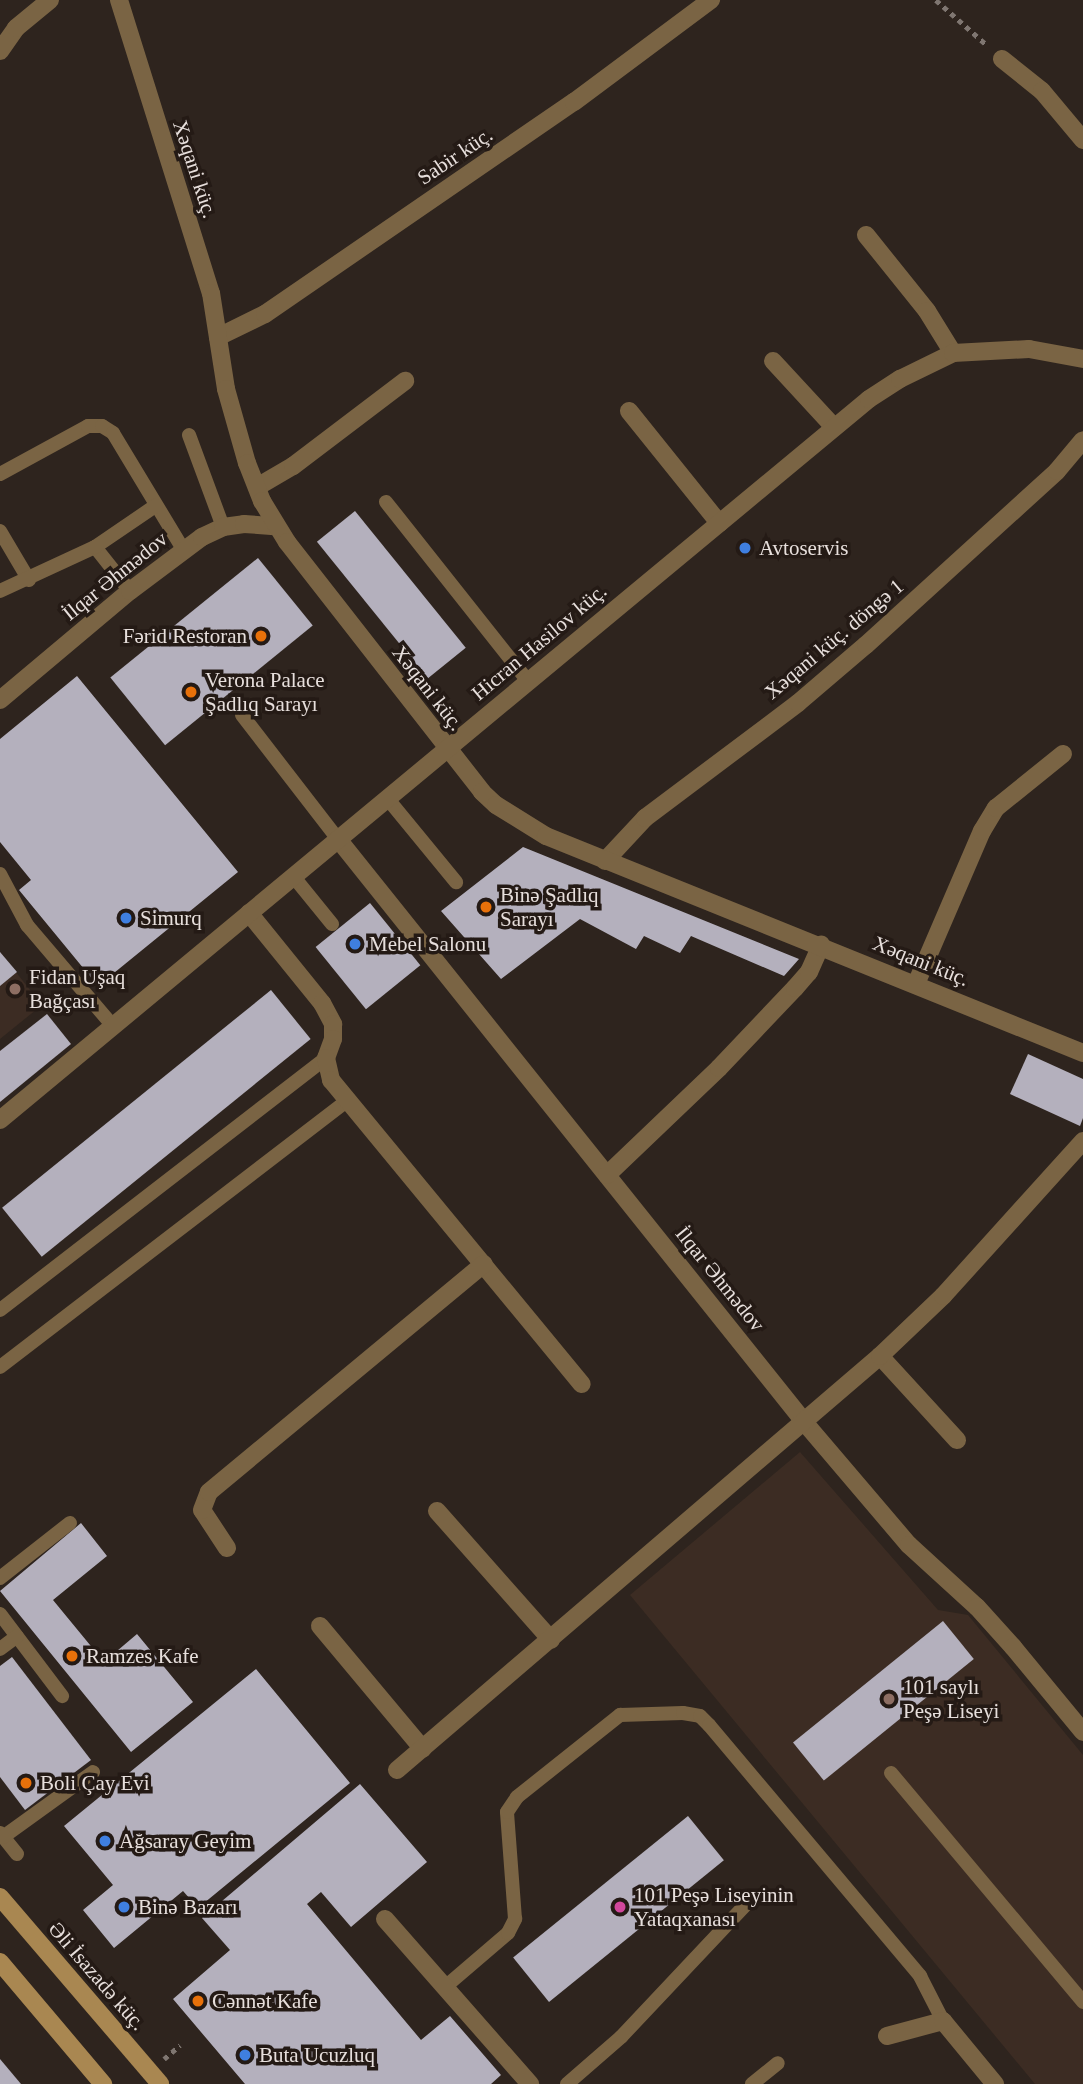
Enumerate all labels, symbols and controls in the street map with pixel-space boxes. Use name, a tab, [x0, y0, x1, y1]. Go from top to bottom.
street label: Xəqani küç.	[167, 117, 223, 221]
street label: Sabir küç.	[413, 122, 497, 190]
street label: İlqar Əhmədov	[57, 526, 173, 626]
place label: Avtoservis	[759, 535, 848, 561]
marker: Avtoservis	[737, 540, 753, 556]
street label: Xəqani küç. döngə 1	[759, 573, 909, 705]
street label: Hicran Hasilov küç.	[466, 578, 612, 706]
place label: Fərid Restoran	[123, 623, 247, 649]
marker: Fərid Restoran	[253, 628, 269, 644]
street label: Xəqani küç.	[387, 640, 469, 736]
place label: Verona Palace Şadlıq Sarayı	[205, 667, 325, 717]
marker: Verona Palace Şadlıq Sarayı	[183, 684, 199, 700]
place label: Binə Şadlıq Sarayı	[500, 882, 599, 932]
marker: Binə Şadlıq Sarayı	[478, 899, 494, 915]
place label: Simurq	[140, 905, 202, 931]
marker: Simurq	[118, 910, 134, 926]
street label: Xəqani küç.	[869, 930, 973, 992]
place label: Mebel Salonu	[369, 931, 486, 957]
marker: Mebel Salonu	[347, 936, 363, 952]
place label: Fidan Uşaq Bağçası	[29, 964, 125, 1014]
marker: Fidan Uşaq Bağçası	[7, 981, 23, 997]
street label: İlqar Əhmədov	[670, 1221, 770, 1337]
place label: Ramzes Kafe	[86, 1643, 199, 1669]
marker: Ramzes Kafe	[64, 1648, 80, 1664]
place label: 101 saylı Peşə Liseyi	[903, 1674, 999, 1724]
marker: 101 saylı Peşə Liseyi	[881, 1691, 897, 1707]
place label: Boli Çay Evi	[40, 1770, 150, 1796]
marker: Boli Çay Evi	[18, 1775, 34, 1791]
place label: Ağsaray Geyim	[119, 1828, 251, 1854]
marker: Ağsaray Geyim	[97, 1833, 113, 1849]
place label: 101 Peşə Liseyinin Yataqxanası	[634, 1882, 794, 1932]
place label: Binə Bazarı	[138, 1894, 238, 1920]
marker: Binə Bazarı	[116, 1899, 132, 1915]
marker: 101 Peşə Liseyinin Yataqxanası	[612, 1899, 628, 1915]
street label: Əli İsazadə küç.	[43, 1916, 151, 2036]
place label: Cənnət Kafe	[212, 1988, 318, 2014]
marker: Cənnət Kafe	[190, 1993, 206, 2009]
place label: Buta Ucuzluq	[259, 2042, 375, 2068]
marker: Buta Ucuzluq	[237, 2047, 253, 2063]

